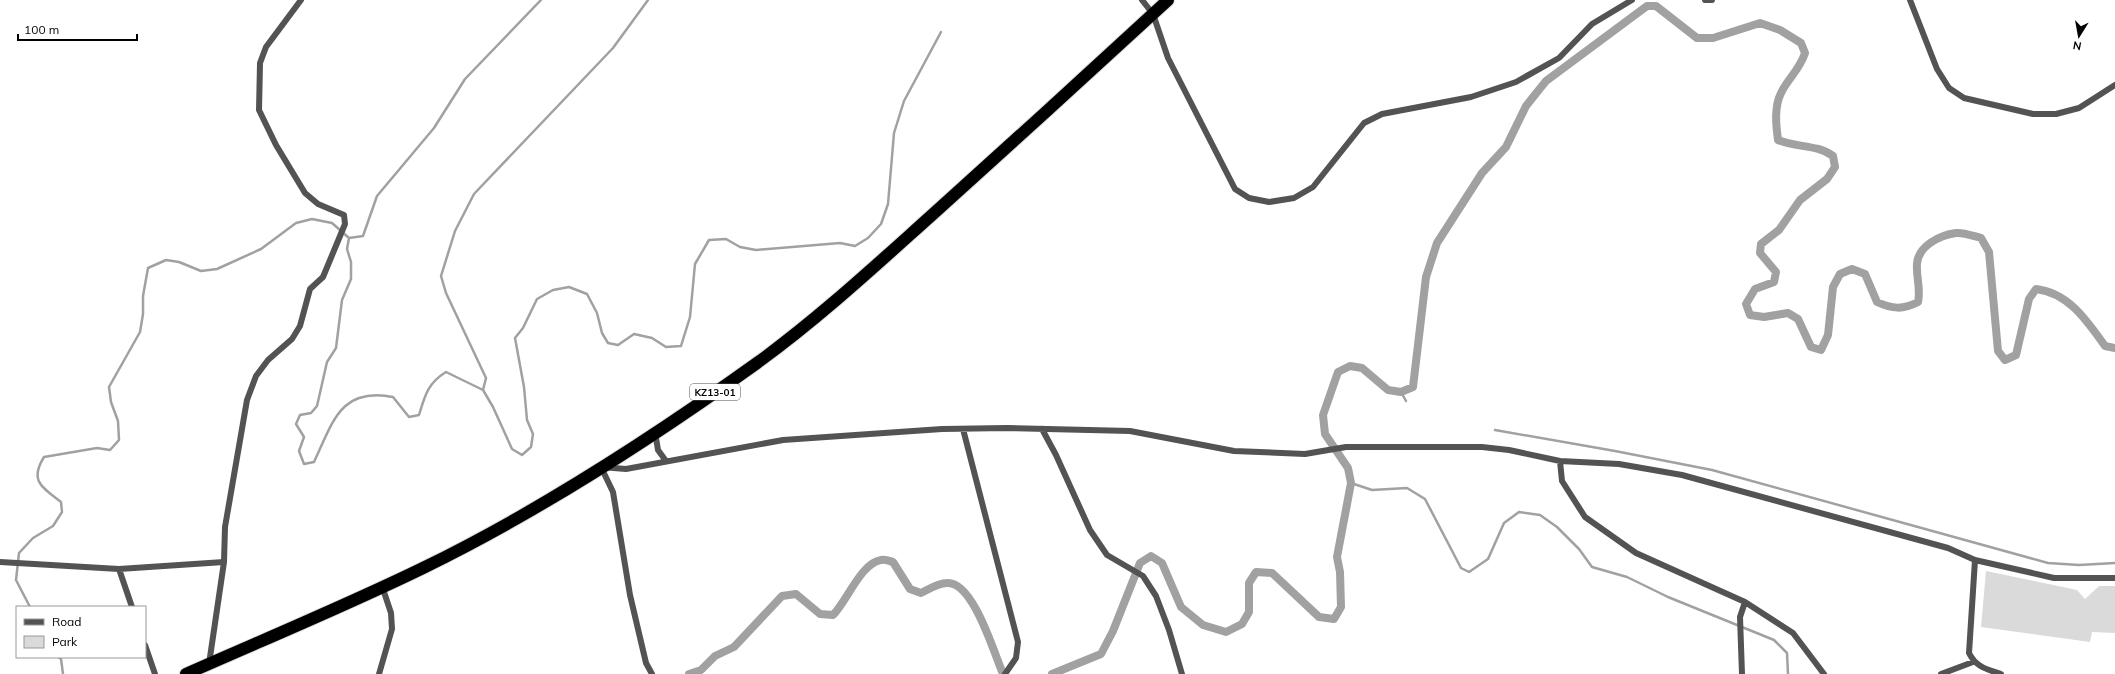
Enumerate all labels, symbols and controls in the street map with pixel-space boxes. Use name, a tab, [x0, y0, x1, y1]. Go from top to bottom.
scale bar	[18, 16, 137, 42]
north arrow	[2059, 16, 2099, 56]
text: 100 m	[24, 22, 59, 37]
text: N	[2072, 38, 2083, 53]
road number: KZ13-01	[690, 384, 740, 400]
legend	[16, 606, 146, 658]
text: Road	[52, 614, 81, 629]
text: Park	[52, 634, 78, 649]

